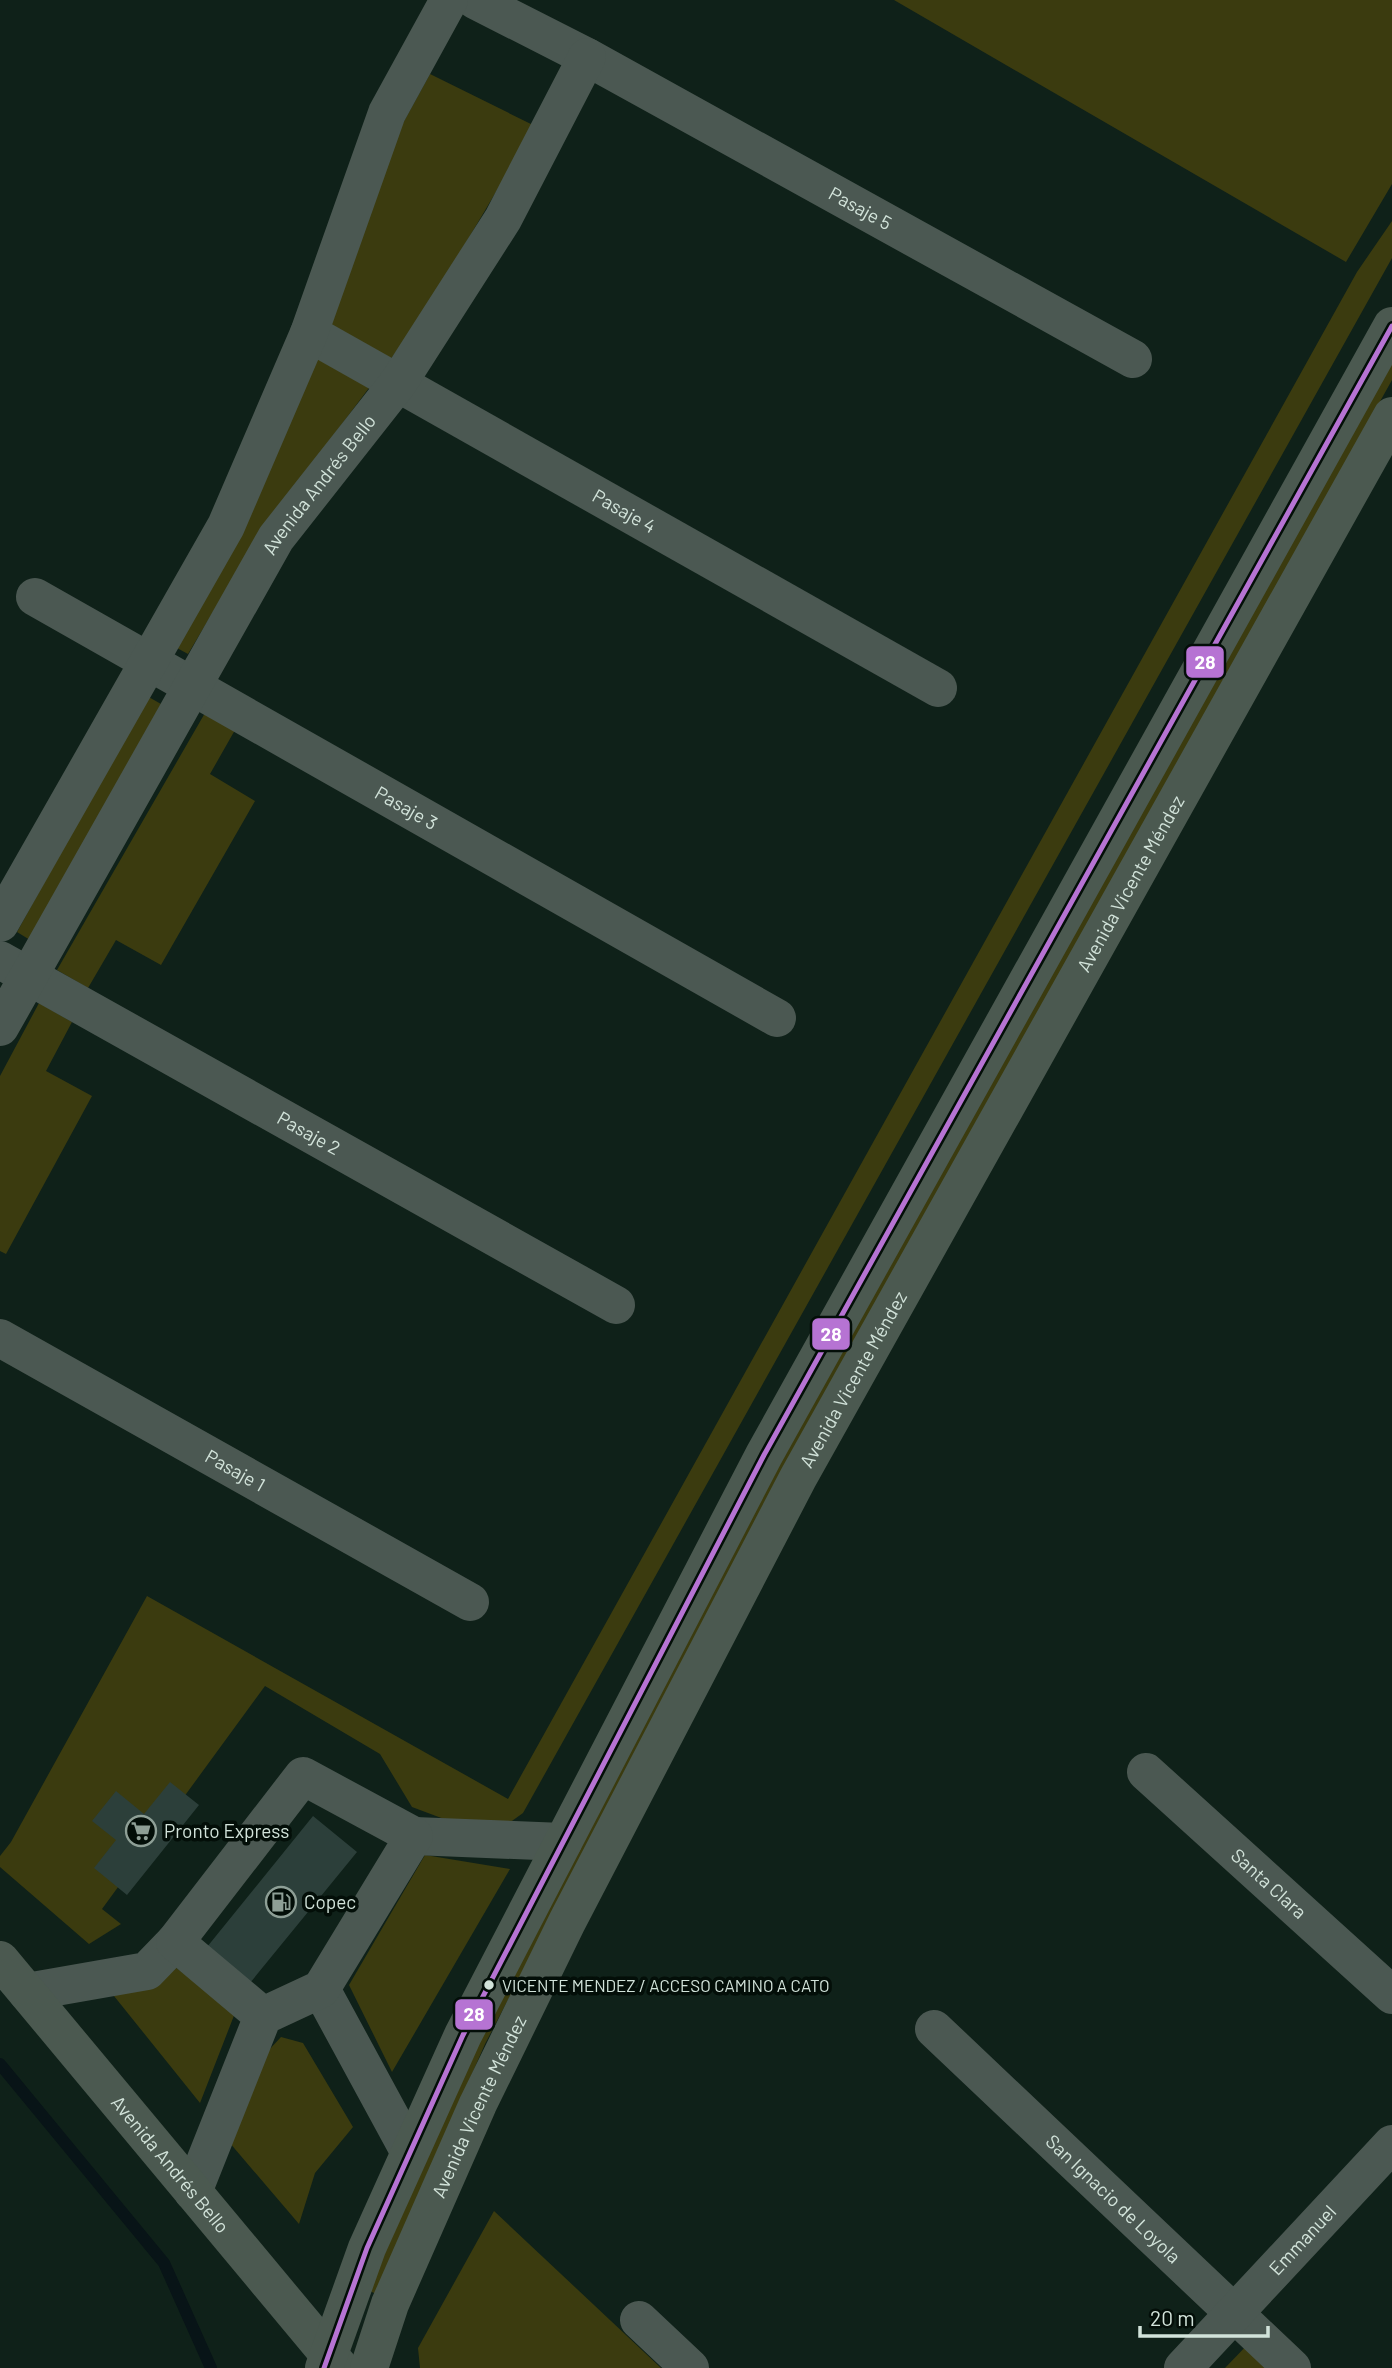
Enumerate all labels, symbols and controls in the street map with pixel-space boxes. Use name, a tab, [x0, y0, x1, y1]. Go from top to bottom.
street label: Pasaje 5	[825, 181, 896, 234]
street label: Avenida Andrés Bello	[257, 409, 380, 559]
street label: Pasaje 4	[589, 484, 660, 537]
line badge: 28	[1185, 645, 1225, 679]
text: 28	[1195, 650, 1215, 673]
street label: Pasaje 3	[371, 780, 442, 834]
street label: Avenida Vicente Méndez	[1072, 791, 1189, 976]
street label: Pasaje 2	[274, 1106, 345, 1159]
street label: Avenida Vicente Méndez	[794, 1287, 911, 1471]
line badge: 28	[811, 1317, 851, 1351]
text: 28	[821, 1322, 841, 1345]
street label: Pasaje 1	[202, 1444, 270, 1496]
supermarket icon: Pronto Express	[124, 1814, 158, 1848]
place label: Pronto Express	[164, 1819, 289, 1842]
street label: Santa Clara	[1227, 1843, 1312, 1923]
fuel station icon: Copec	[264, 1885, 298, 1919]
place label: Copec	[304, 1890, 356, 1913]
place label: VICENTE MENDEZ / ACCESO CAMINO A CATO	[502, 1975, 830, 1995]
marker: VICENTE MENDEZ / ACCESO CAMINO A CATO	[482, 1978, 496, 1992]
line badge: 28	[454, 1998, 494, 2031]
text: 28	[464, 2002, 484, 2025]
street label: Avenida Vicente Méndez	[426, 2011, 531, 2201]
street label: Avenida Andrés Bello	[107, 2091, 235, 2237]
street label: San Ignacio de Loyola	[1042, 2129, 1186, 2268]
street label: Emmanuel	[1264, 2200, 1340, 2280]
scale bar	[1140, 2294, 1268, 2338]
text: 20 m	[1150, 2305, 1195, 2330]

